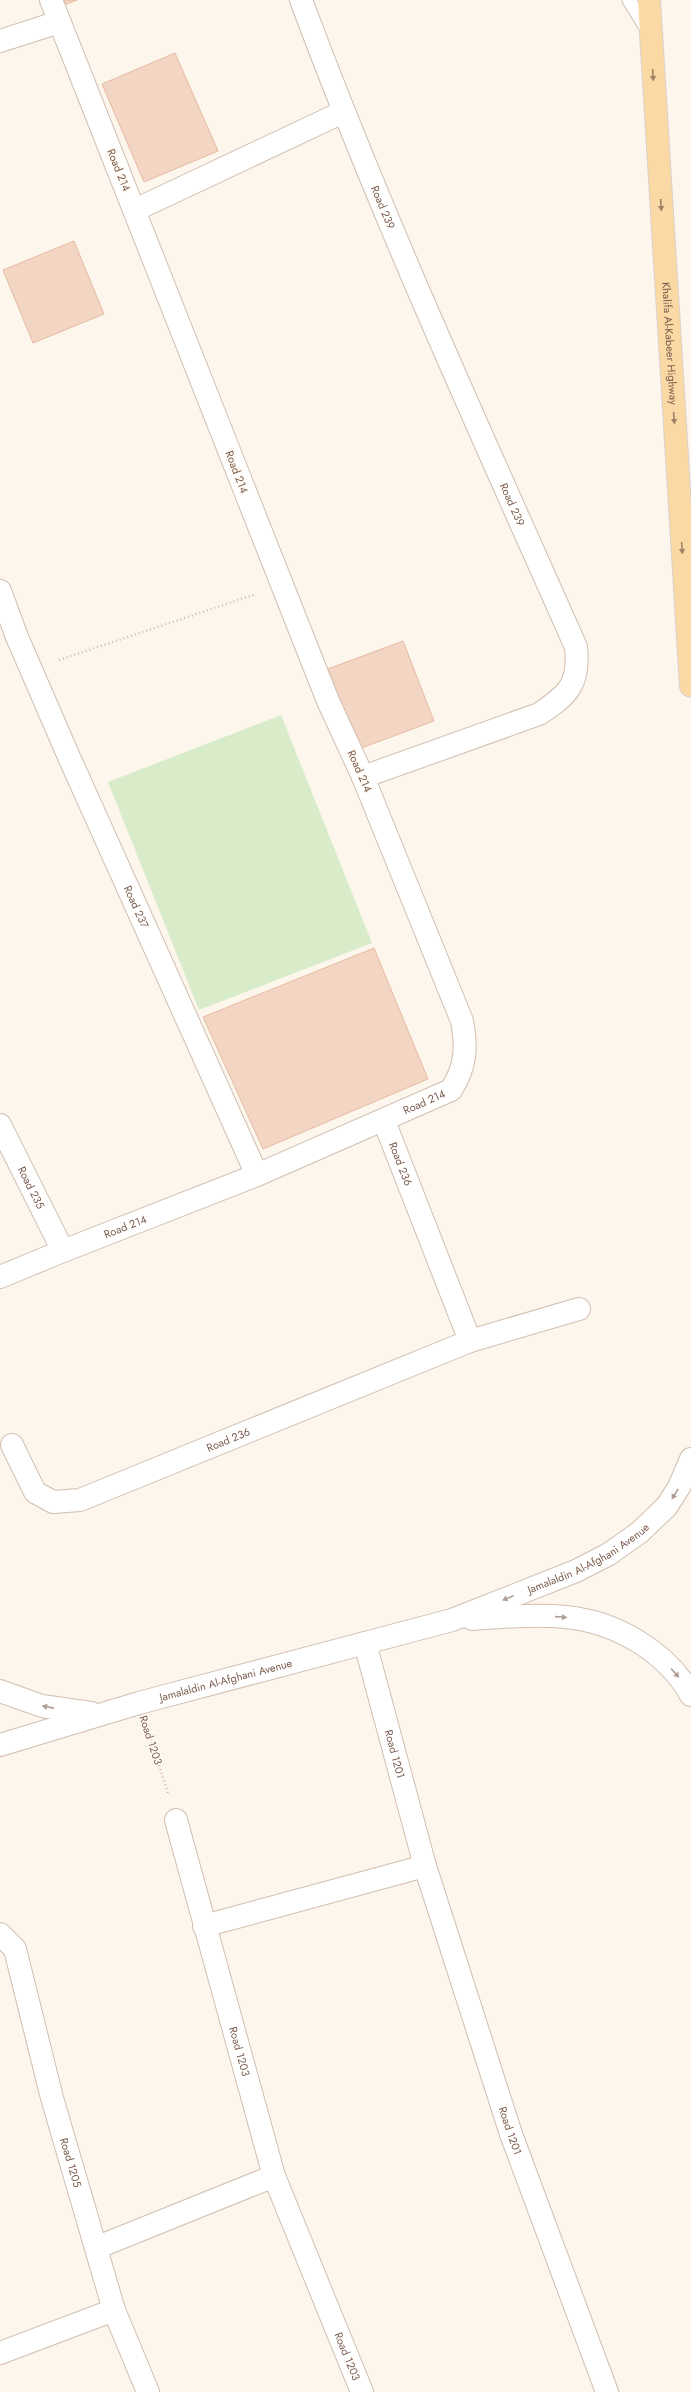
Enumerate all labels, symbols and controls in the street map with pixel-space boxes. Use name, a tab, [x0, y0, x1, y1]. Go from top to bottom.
one-way arrow	[649, 69, 656, 81]
street label: Road 214	[103, 146, 135, 194]
street label: Road 239	[367, 183, 399, 231]
one-way arrow	[657, 199, 664, 211]
street label: Khalifa Al-Kabeer Highway	[658, 281, 682, 405]
one-way arrow	[671, 412, 678, 424]
street label: Road 214	[222, 448, 253, 496]
street label: Road 239	[496, 480, 529, 529]
one-way arrow	[679, 542, 686, 554]
street label: Road 214	[344, 747, 377, 795]
street label: Road 237	[120, 883, 153, 931]
street label: Road 214	[400, 1085, 448, 1118]
street label: Road 236	[385, 1140, 417, 1188]
street label: Road 235	[14, 1164, 49, 1212]
street label: Road 214	[102, 1211, 150, 1242]
street label: Road 236	[204, 1424, 252, 1456]
one-way arrow	[671, 1489, 678, 1500]
street label: Jamalaldin Al-Afghani Avenue	[523, 1519, 653, 1598]
one-way arrow	[501, 1596, 513, 1602]
one-way arrow	[555, 1614, 567, 1621]
street label: Jamalaldin Al-Afghani Avenue	[156, 1655, 294, 1706]
one-way arrow	[670, 1668, 680, 1678]
one-way arrow	[42, 1704, 54, 1710]
street label: Road 1203	[136, 1713, 166, 1767]
street label: Road 1201	[381, 1728, 409, 1780]
street label: Road 1203	[225, 2025, 254, 2078]
street label: Road 1201	[495, 2105, 526, 2157]
street label: Road 1205	[56, 2136, 86, 2189]
street label: Road 1203	[330, 2330, 364, 2383]

